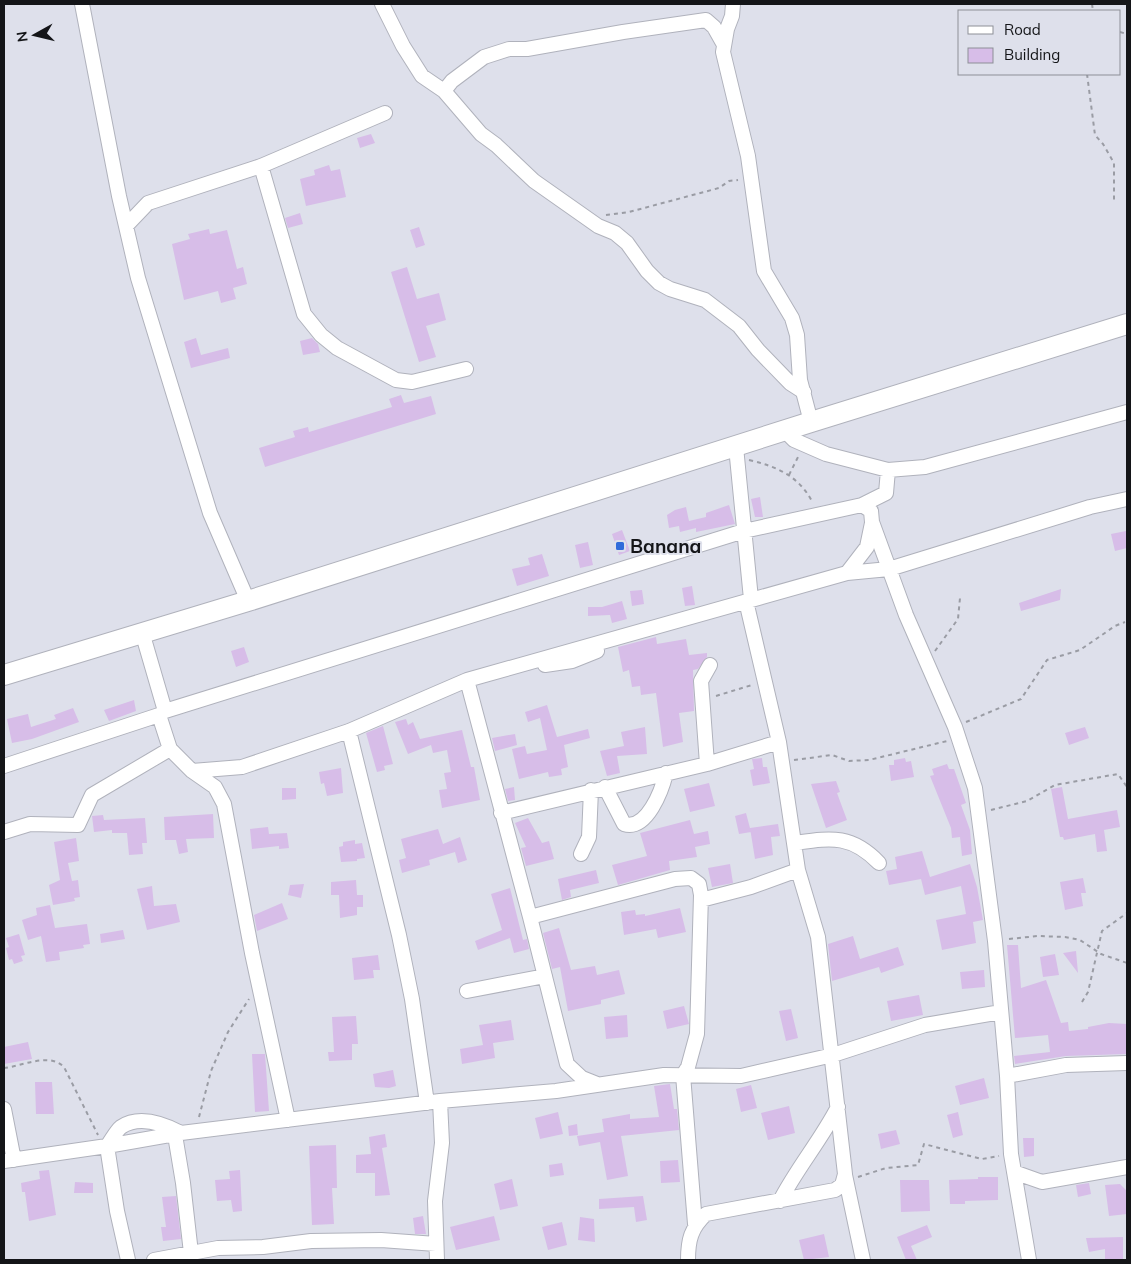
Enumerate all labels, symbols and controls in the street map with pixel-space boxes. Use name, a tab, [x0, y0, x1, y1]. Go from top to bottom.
north arrow	[10, 10, 60, 60]
legend	[958, 10, 1121, 75]
text: Road	[1004, 20, 1041, 39]
text: N	[12, 30, 32, 43]
text: Building	[1004, 45, 1060, 64]
place label: Banana	[630, 534, 701, 558]
marker: Banana	[614, 540, 626, 552]

